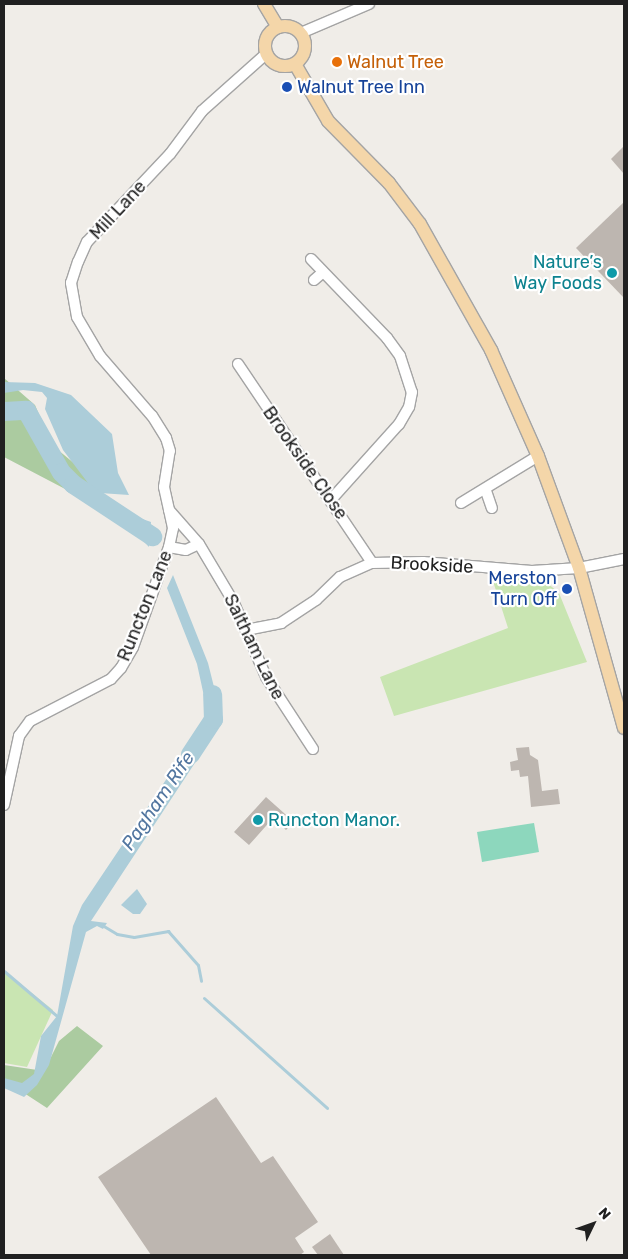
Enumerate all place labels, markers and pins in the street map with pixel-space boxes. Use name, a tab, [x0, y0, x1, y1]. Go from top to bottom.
place label: Walnut Tree	[347, 51, 444, 73]
marker: Walnut Tree	[331, 56, 343, 68]
place label: Walnut Tree Inn	[297, 76, 425, 98]
marker: Walnut Tree Inn	[281, 81, 293, 93]
place label: Nature’s Way Foods	[513, 252, 602, 294]
marker: Nature’s Way Foods	[606, 267, 618, 279]
place label: Merston Turn Off	[488, 568, 557, 610]
marker: Merston Turn Off	[561, 583, 573, 595]
place label: Runcton Manor.	[268, 809, 400, 831]
marker: Runcton Manor.	[252, 814, 264, 826]

